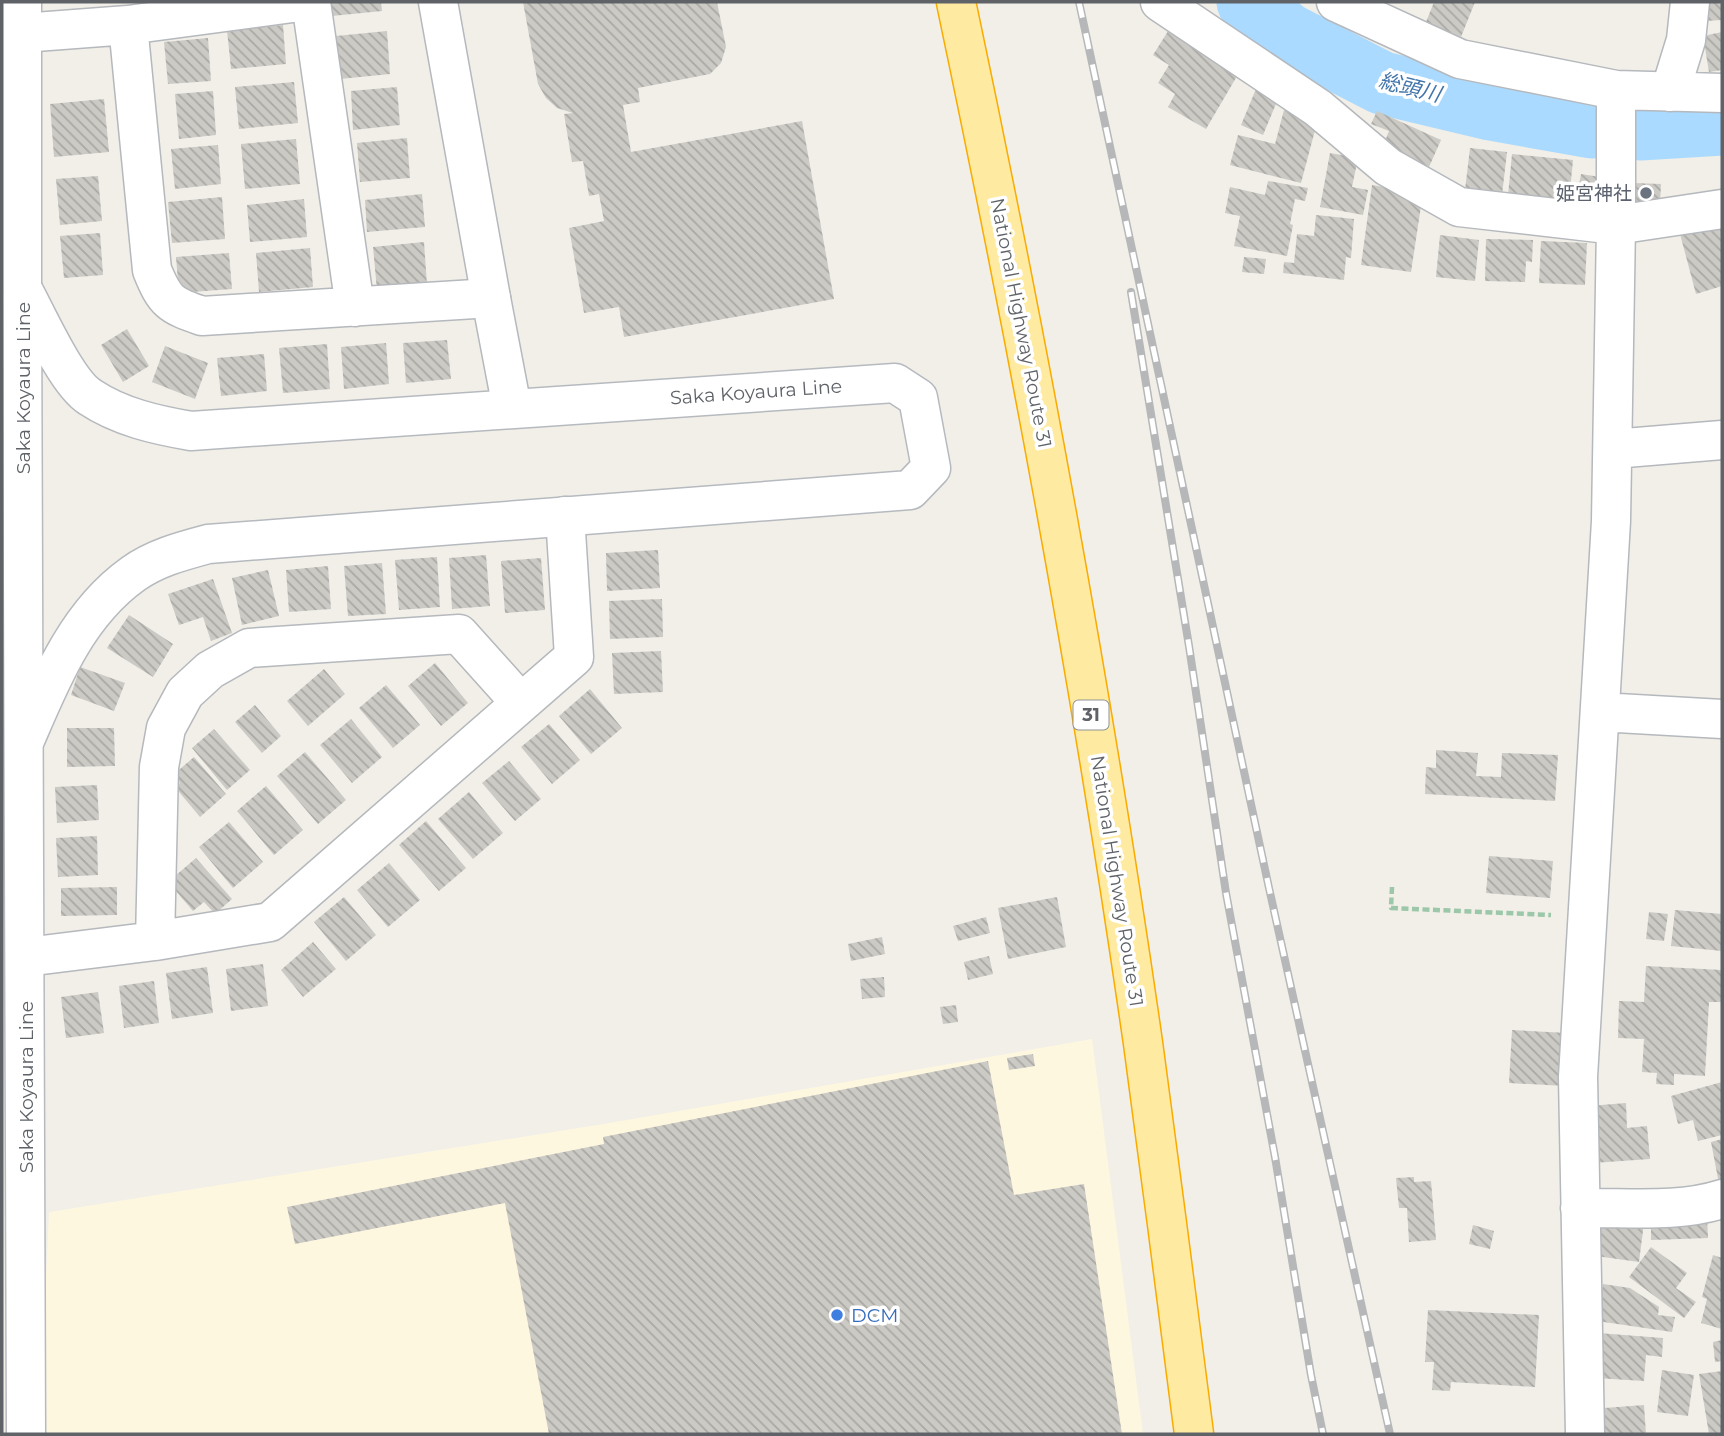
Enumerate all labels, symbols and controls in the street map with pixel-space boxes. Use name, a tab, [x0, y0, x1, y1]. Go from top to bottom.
water label: 総頭川	[1376, 67, 1446, 107]
place label: 姫宮神社	[1556, 182, 1632, 205]
marker: 姫宮神社	[1638, 185, 1654, 201]
street label: National Highway Route 31	[985, 196, 1057, 450]
street label: Saka Koyaura Line	[12, 302, 35, 474]
street label: Saka Koyaura Line	[669, 375, 843, 409]
road number: 31	[1074, 700, 1108, 730]
street label: National Highway Route 31	[1086, 754, 1148, 1008]
street label: Saka Koyaura Line	[15, 1001, 38, 1173]
place label: DCM	[851, 1304, 898, 1327]
marker: DCM	[829, 1307, 845, 1323]

